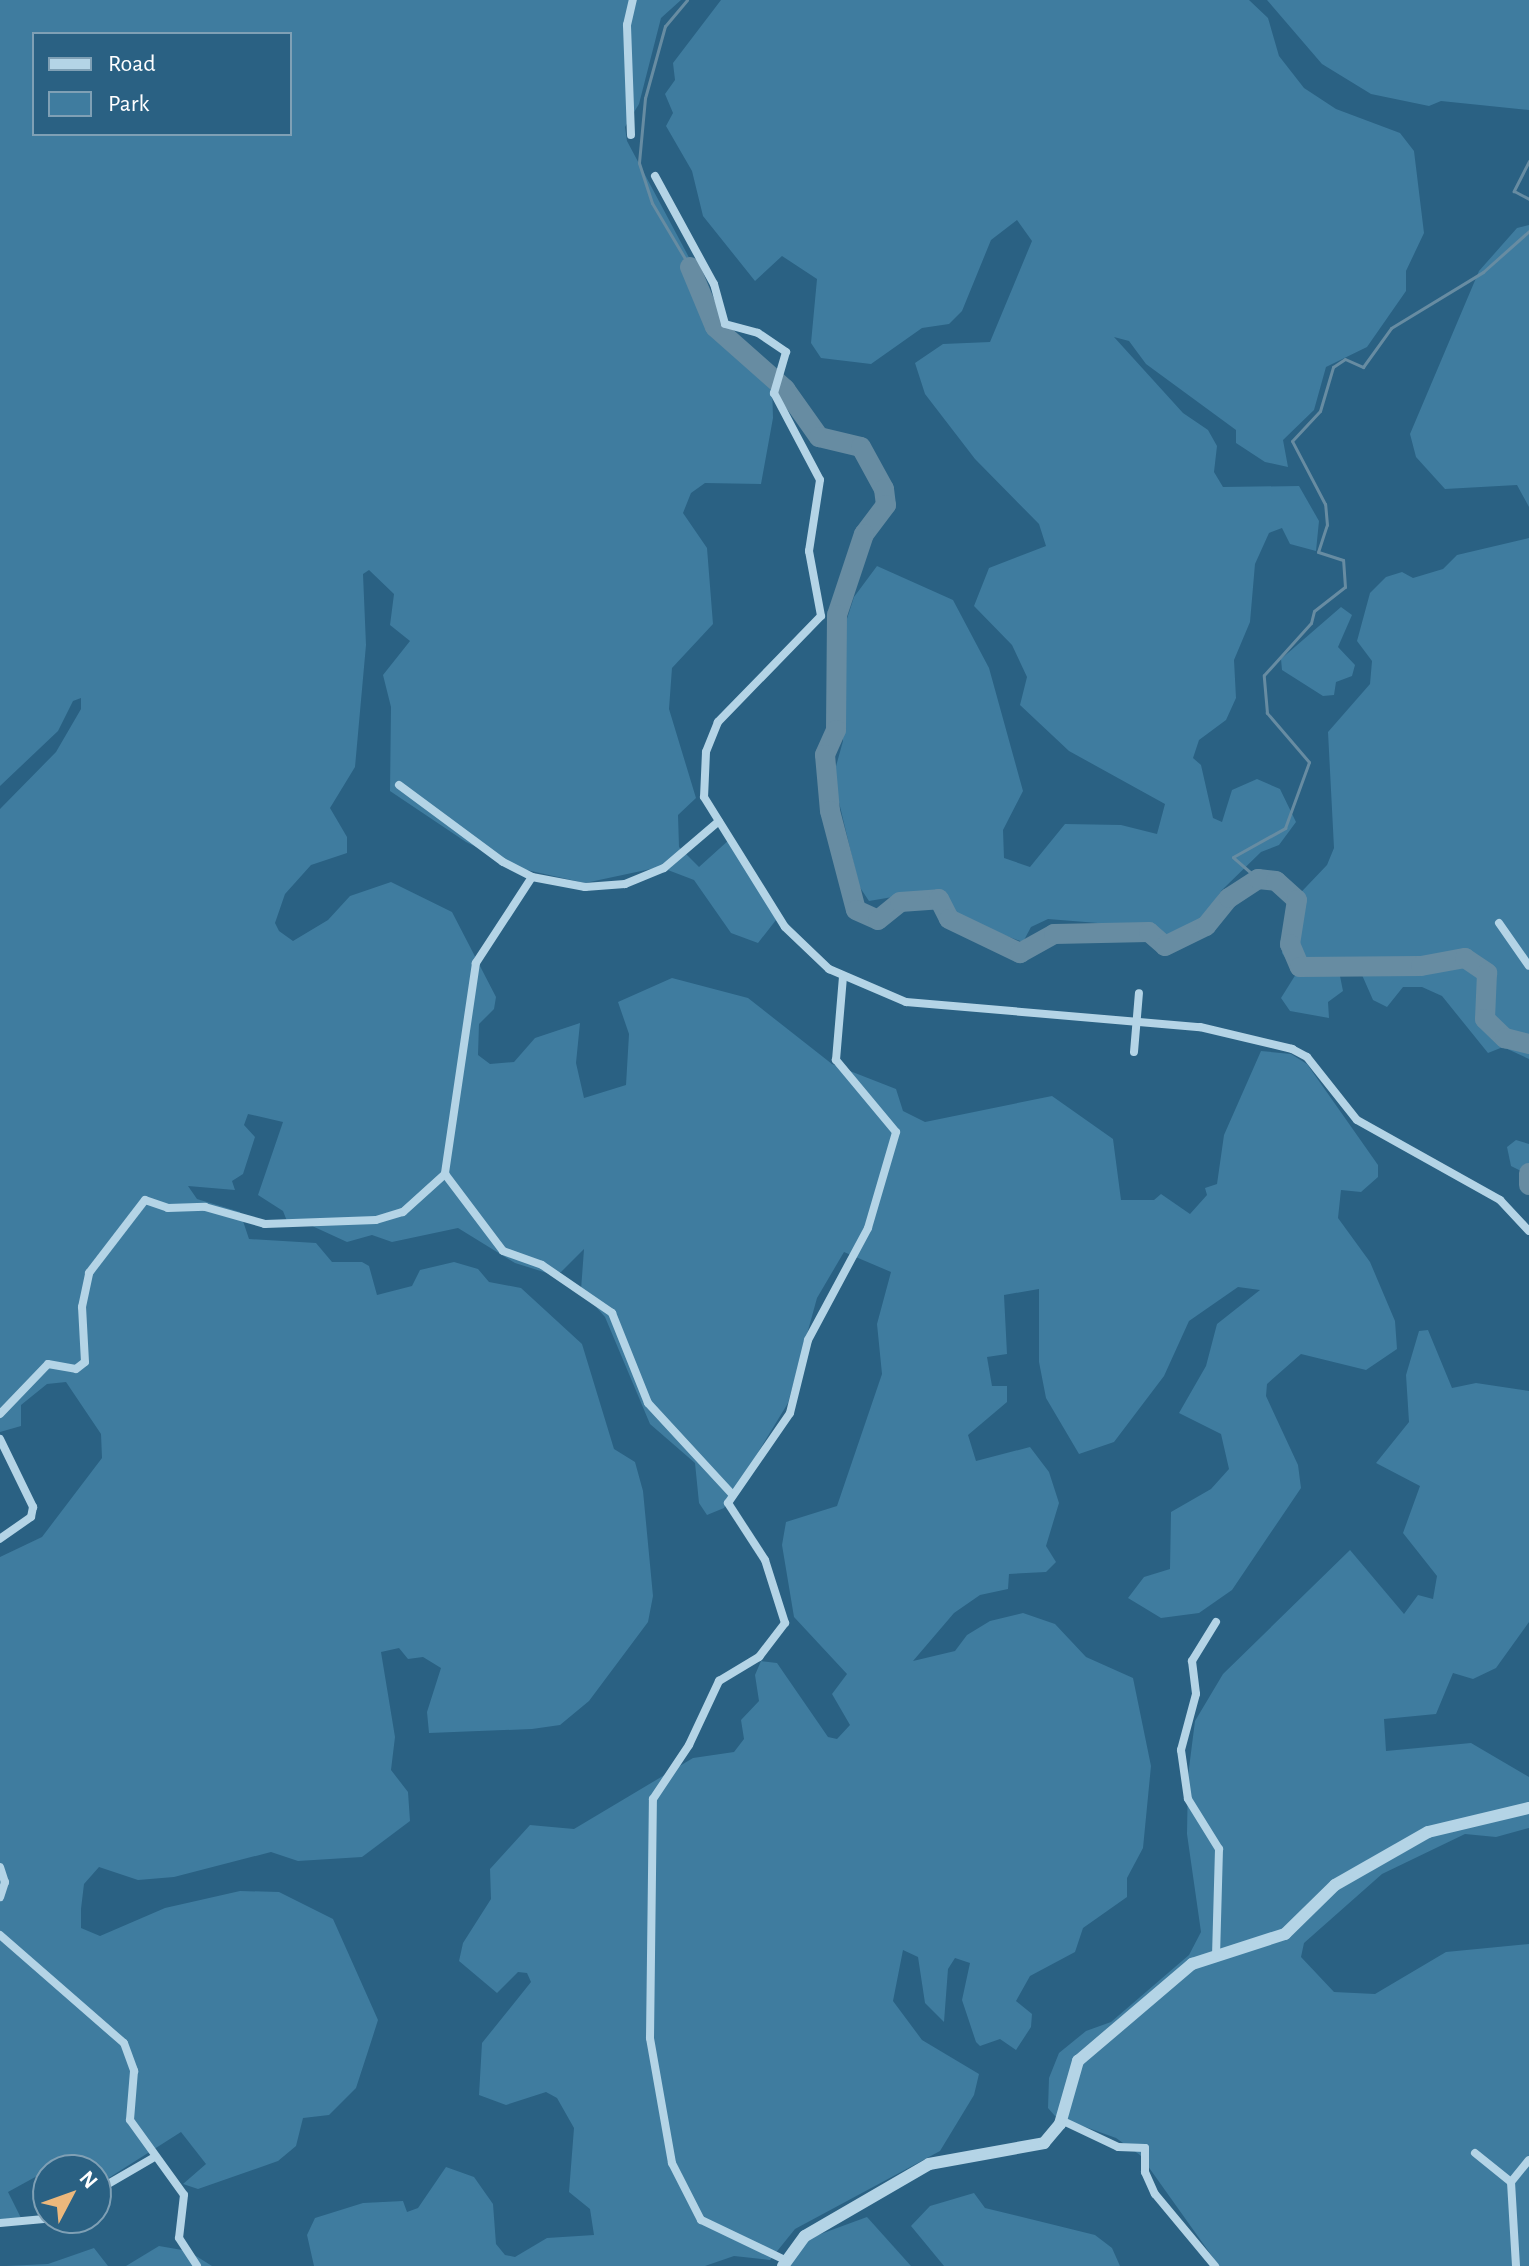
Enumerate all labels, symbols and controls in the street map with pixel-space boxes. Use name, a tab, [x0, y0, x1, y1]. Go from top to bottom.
legend	[32, 32, 292, 136]
text: Road	[108, 52, 156, 76]
text: Park	[108, 92, 149, 116]
north arrow	[32, 2154, 112, 2234]
text: N	[75, 2167, 102, 2193]

